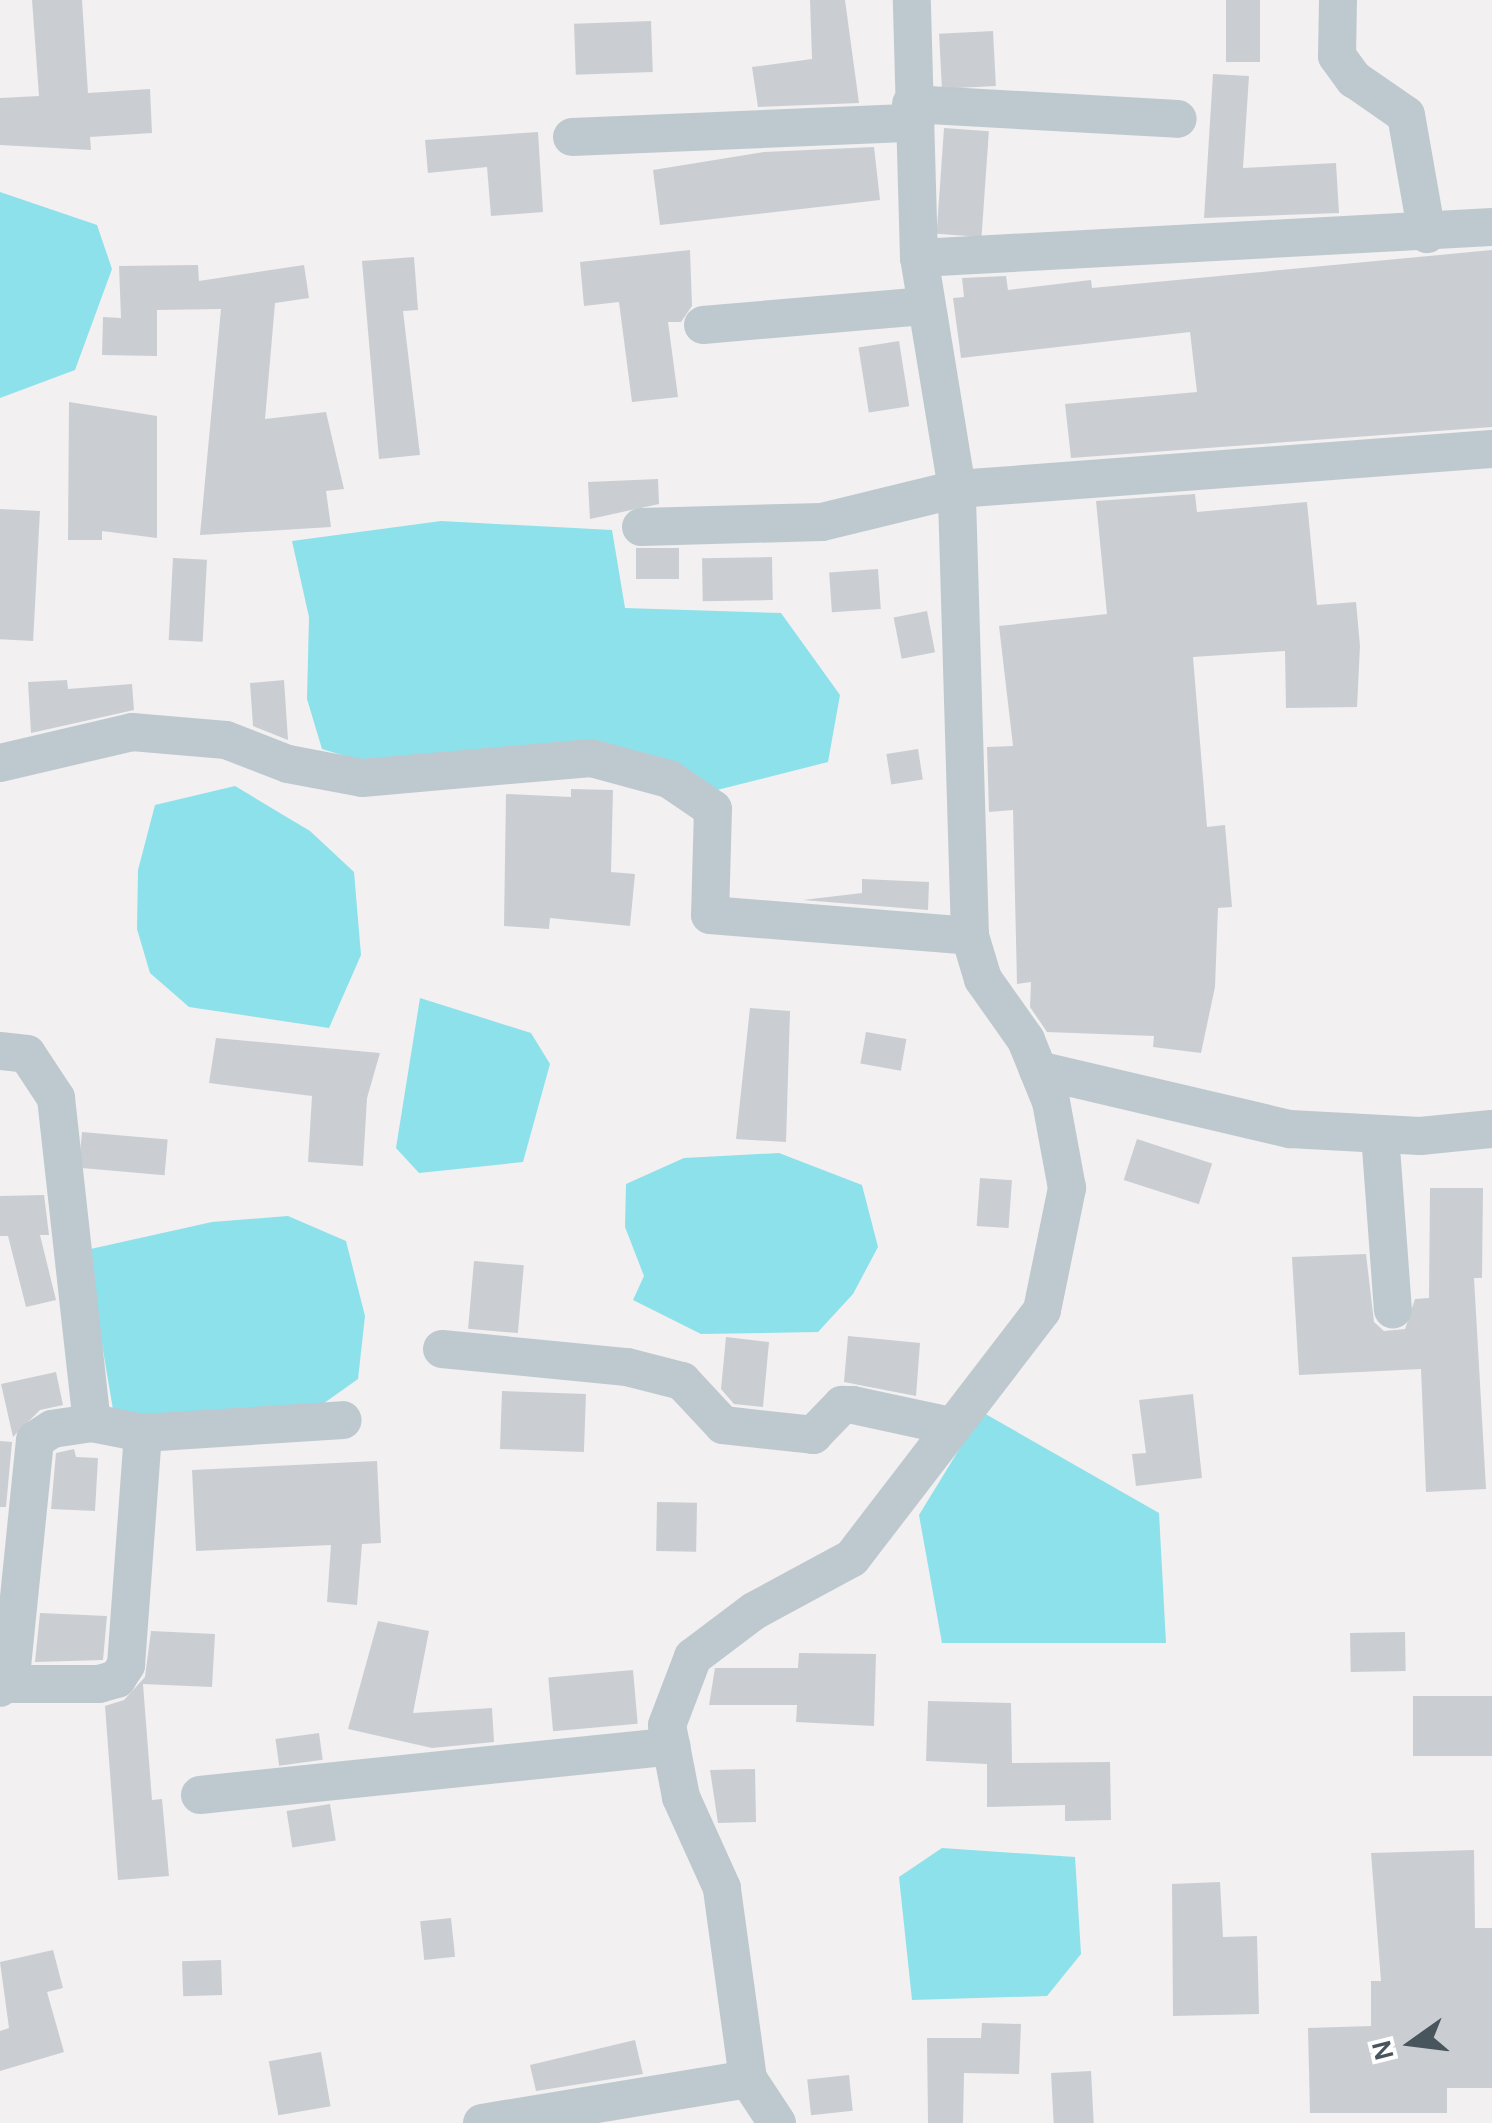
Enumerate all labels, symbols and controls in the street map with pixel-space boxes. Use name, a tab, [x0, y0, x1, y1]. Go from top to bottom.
north arrow	[1362, 1993, 1462, 2093]
text: N	[1364, 2037, 1401, 2064]

